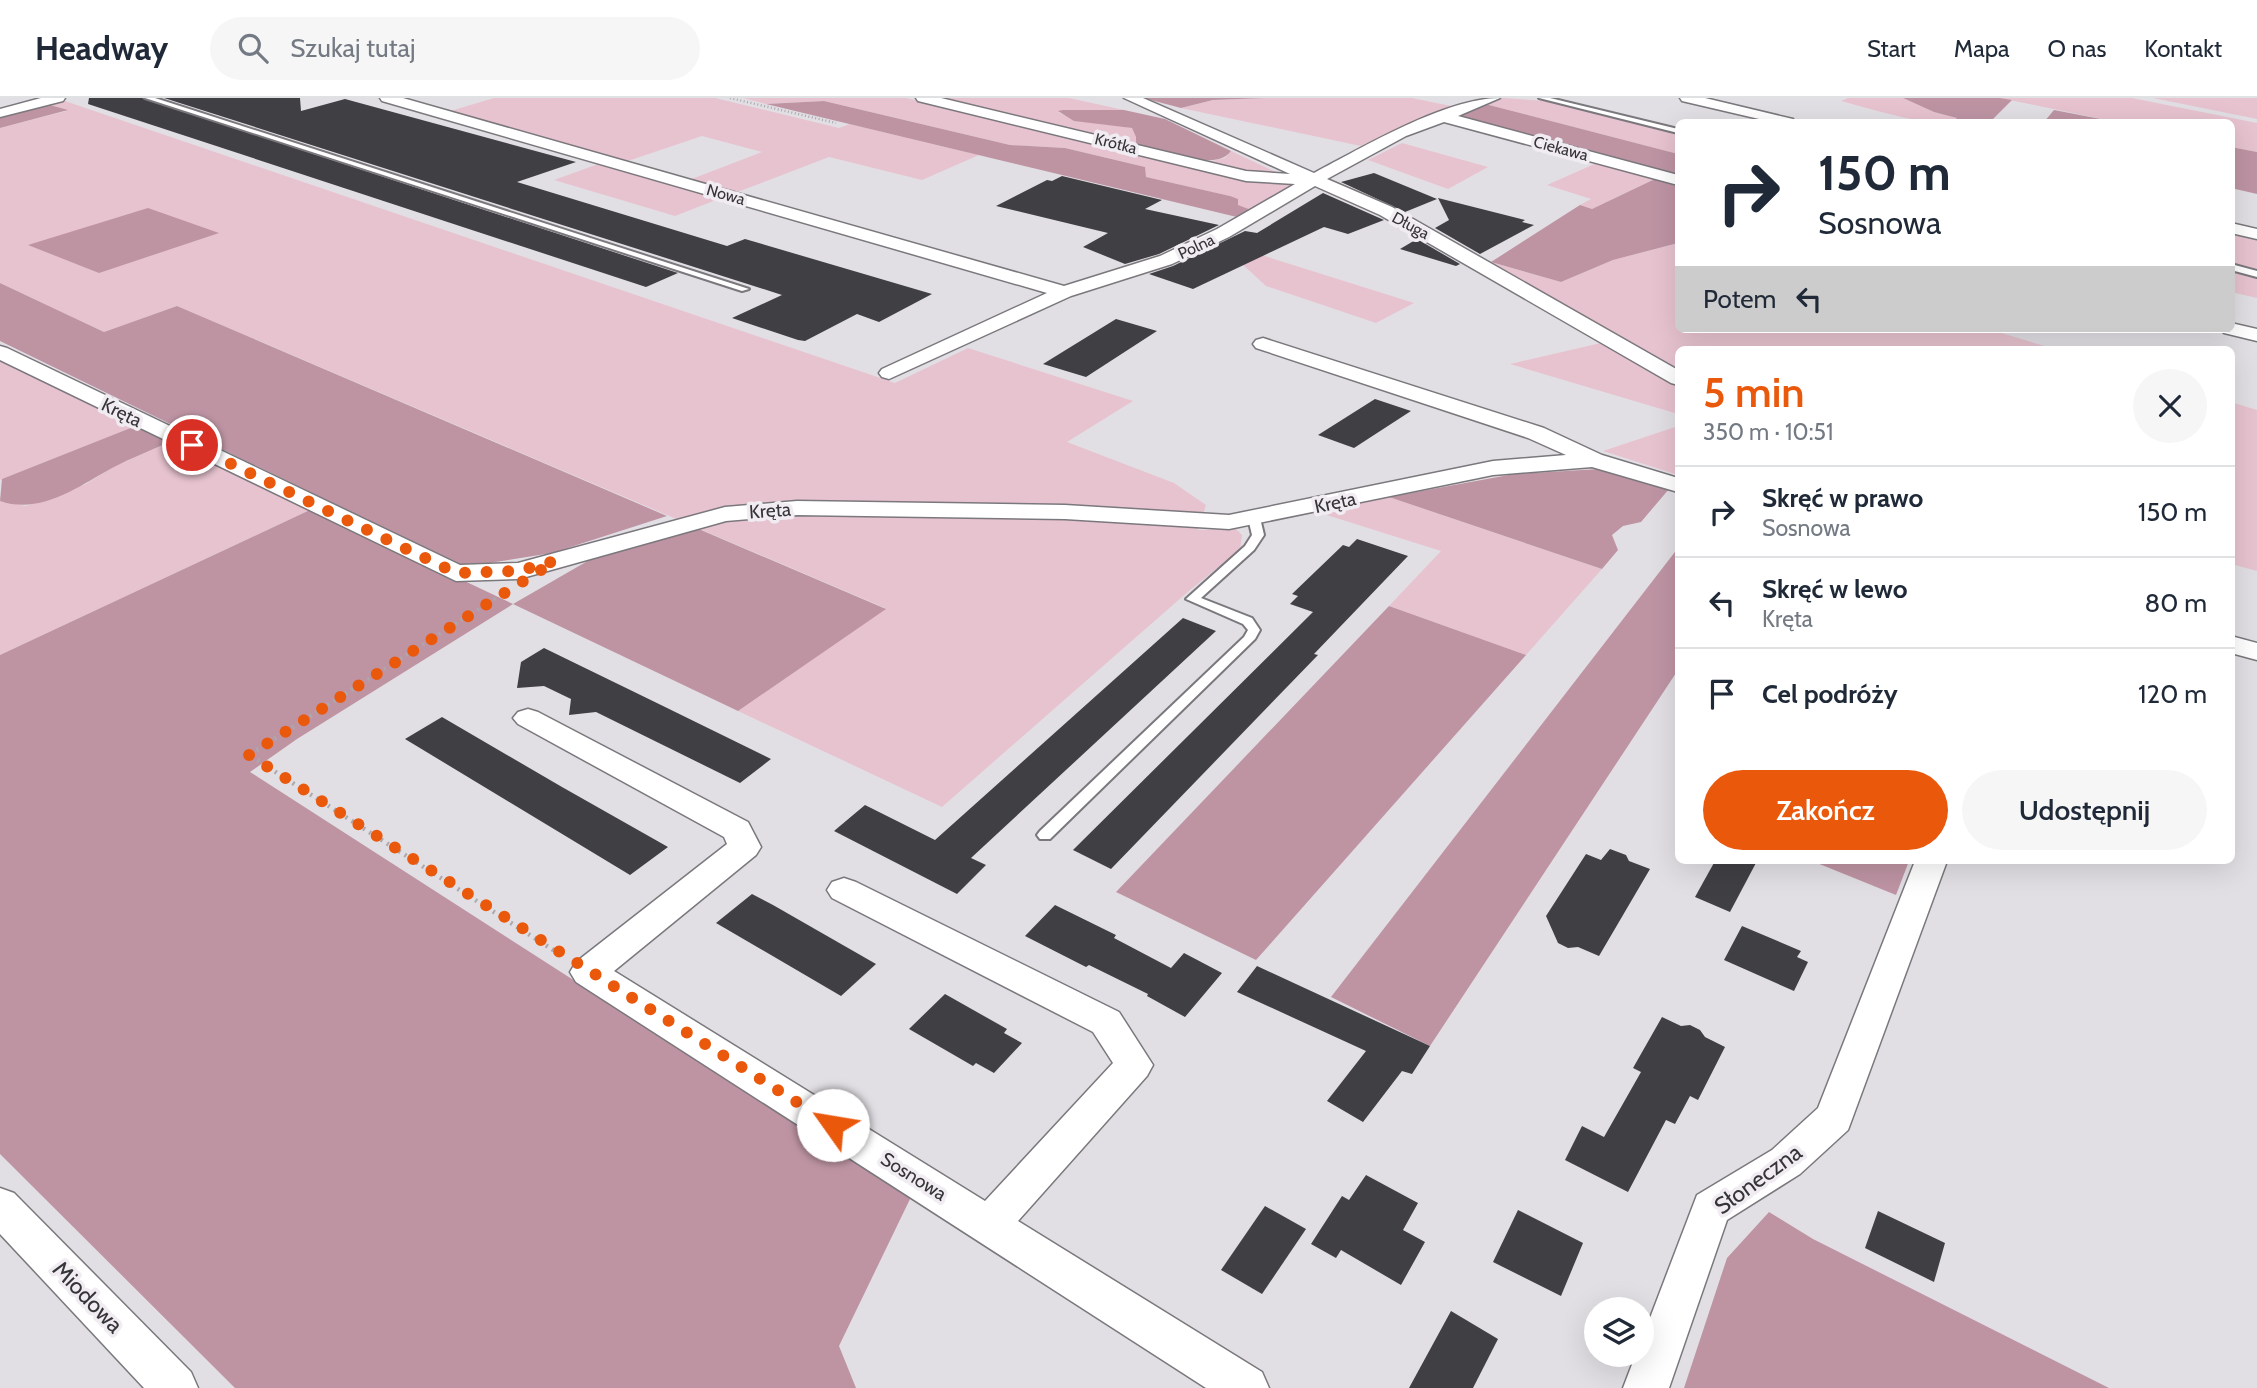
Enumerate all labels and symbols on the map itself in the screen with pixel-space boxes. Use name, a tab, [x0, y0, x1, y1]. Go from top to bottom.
street label: Krótka	[1093, 129, 1139, 158]
street label: Ciekawa	[1532, 132, 1591, 165]
street label: Nowa	[705, 180, 748, 209]
street label: Długa	[1389, 208, 1433, 243]
street label: Polna	[1175, 230, 1218, 263]
street label: Kręta	[98, 393, 146, 432]
pin	[162, 415, 222, 475]
street label: Kręta	[1312, 487, 1358, 518]
street label: Kręta	[748, 498, 792, 523]
position arrow	[796, 1088, 870, 1162]
street label: Słoneczna	[1709, 1138, 1807, 1220]
street label: Sosnowa	[877, 1147, 951, 1206]
street label: Miodowa	[47, 1255, 129, 1339]

